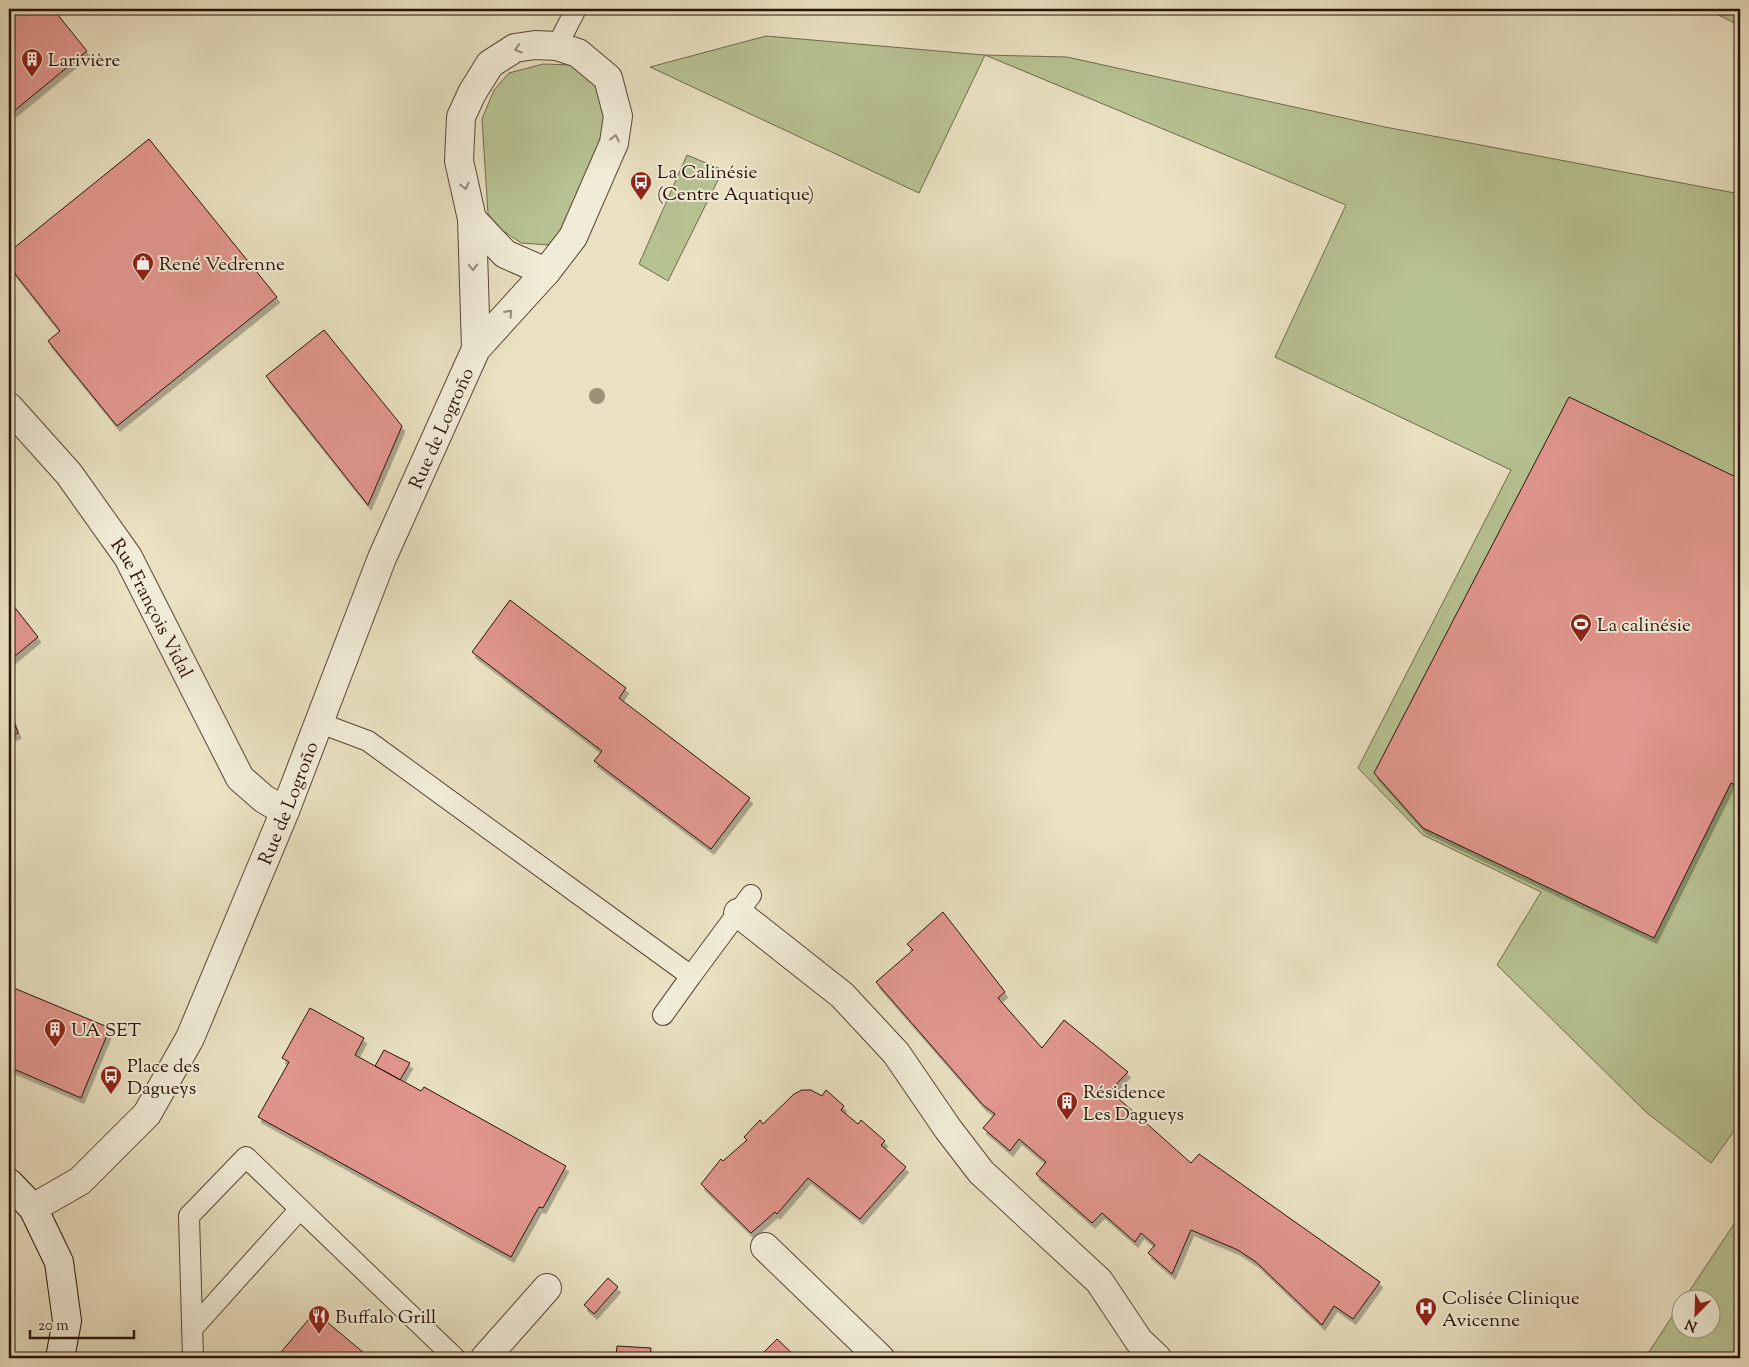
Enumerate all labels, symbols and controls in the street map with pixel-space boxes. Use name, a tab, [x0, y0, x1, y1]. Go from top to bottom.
one-way arrow	[514, 43, 522, 53]
building icon: Larivière	[20, 47, 44, 78]
place label: Larivière	[48, 48, 121, 75]
one-way arrow	[609, 133, 619, 142]
place label: La Calinésie (Centre Aquatique)	[657, 160, 814, 209]
bus stop icon: La Calinésie (Centre Aquatique)	[629, 170, 653, 201]
one-way arrow	[459, 182, 469, 191]
shop icon: René Vedrenne	[131, 251, 155, 282]
place label: René Vedrenne	[159, 252, 285, 279]
one-way arrow	[468, 264, 479, 272]
one-way arrow	[503, 310, 512, 319]
street label: Rue de Logroño	[404, 364, 482, 494]
street label: Rue François Vidal	[103, 534, 198, 683]
sports icon: La calinésie	[1569, 612, 1593, 643]
place label: La calinésie	[1597, 613, 1691, 640]
street label: Rue de Logroño	[253, 738, 326, 869]
building icon: UA SET	[43, 1017, 67, 1048]
place label: UA SET	[71, 1018, 141, 1045]
place label: Place des Dagueys	[127, 1054, 200, 1103]
bus stop icon: Place des Dagueys	[99, 1064, 123, 1095]
place label: Résidence Les Dagueys	[1083, 1080, 1184, 1129]
building icon: Résidence Les Dagueys	[1055, 1090, 1079, 1121]
place label: Colisée Clinique Avicenne	[1442, 1286, 1580, 1335]
north arrow	[1672, 1290, 1722, 1340]
hospital icon: Colisée Clinique Avicenne	[1414, 1296, 1438, 1327]
restaurant icon: Buffalo Grill	[307, 1304, 331, 1335]
place label: Buffalo Grill	[335, 1305, 436, 1332]
scale bar	[30, 1307, 134, 1339]
text: N	[1683, 1313, 1701, 1336]
text: 20 m	[38, 1316, 69, 1337]

